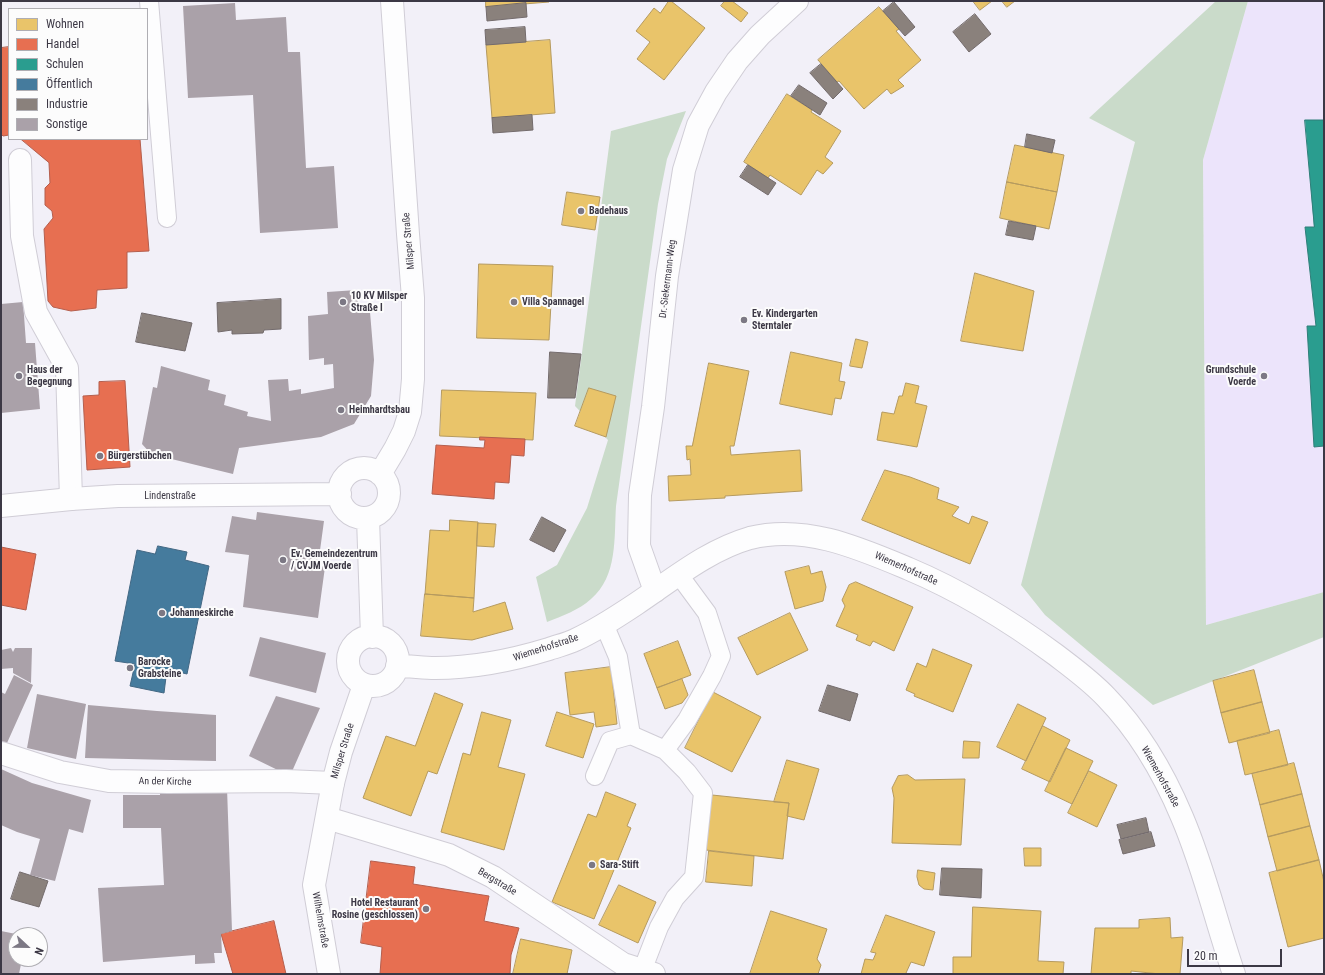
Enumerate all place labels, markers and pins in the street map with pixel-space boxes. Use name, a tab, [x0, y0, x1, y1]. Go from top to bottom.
place label: Badehaus	[589, 205, 628, 217]
marker: Badehaus	[576, 206, 586, 216]
place label: 10 KV Milsper Straße I	[351, 290, 407, 314]
place label: Villa Spannagel	[522, 296, 584, 308]
marker: 10 KV Milsper Straße I	[338, 297, 348, 307]
marker: Villa Spannagel	[509, 297, 519, 307]
place label: Ev. Kindergarten Sterntaler	[752, 308, 818, 332]
marker: Ev. Kindergarten Sterntaler	[739, 315, 749, 325]
place label: Haus der Begegnung	[27, 364, 72, 388]
place label: Grundschule Voerde	[1206, 364, 1256, 388]
marker: Haus der Begegnung	[14, 371, 24, 381]
marker: Grundschule Voerde	[1259, 371, 1269, 381]
place label: Heimhardtsbau	[349, 404, 410, 416]
marker: Heimhardtsbau	[336, 405, 346, 415]
place label: Bürgerstübchen	[108, 450, 172, 462]
marker: Bürgerstübchen	[95, 451, 105, 461]
place label: Ev. Gemeindezentrum / CVJM Voerde	[291, 548, 378, 572]
marker: Ev. Gemeindezentrum / CVJM Voerde	[278, 555, 288, 565]
place label: Johanneskirche	[170, 607, 234, 619]
marker: Johanneskirche	[157, 608, 167, 618]
place label: Barocke Grabsteine	[138, 656, 181, 680]
marker: Barocke Grabsteine	[125, 663, 135, 673]
place label: Sara-Stift	[600, 859, 639, 871]
marker: Sara-Stift	[587, 860, 597, 870]
place label: Hotel Restaurant Rosine (geschlossen)	[332, 897, 418, 920]
marker: Hotel Restaurant Rosine (geschlossen)	[421, 904, 431, 914]

